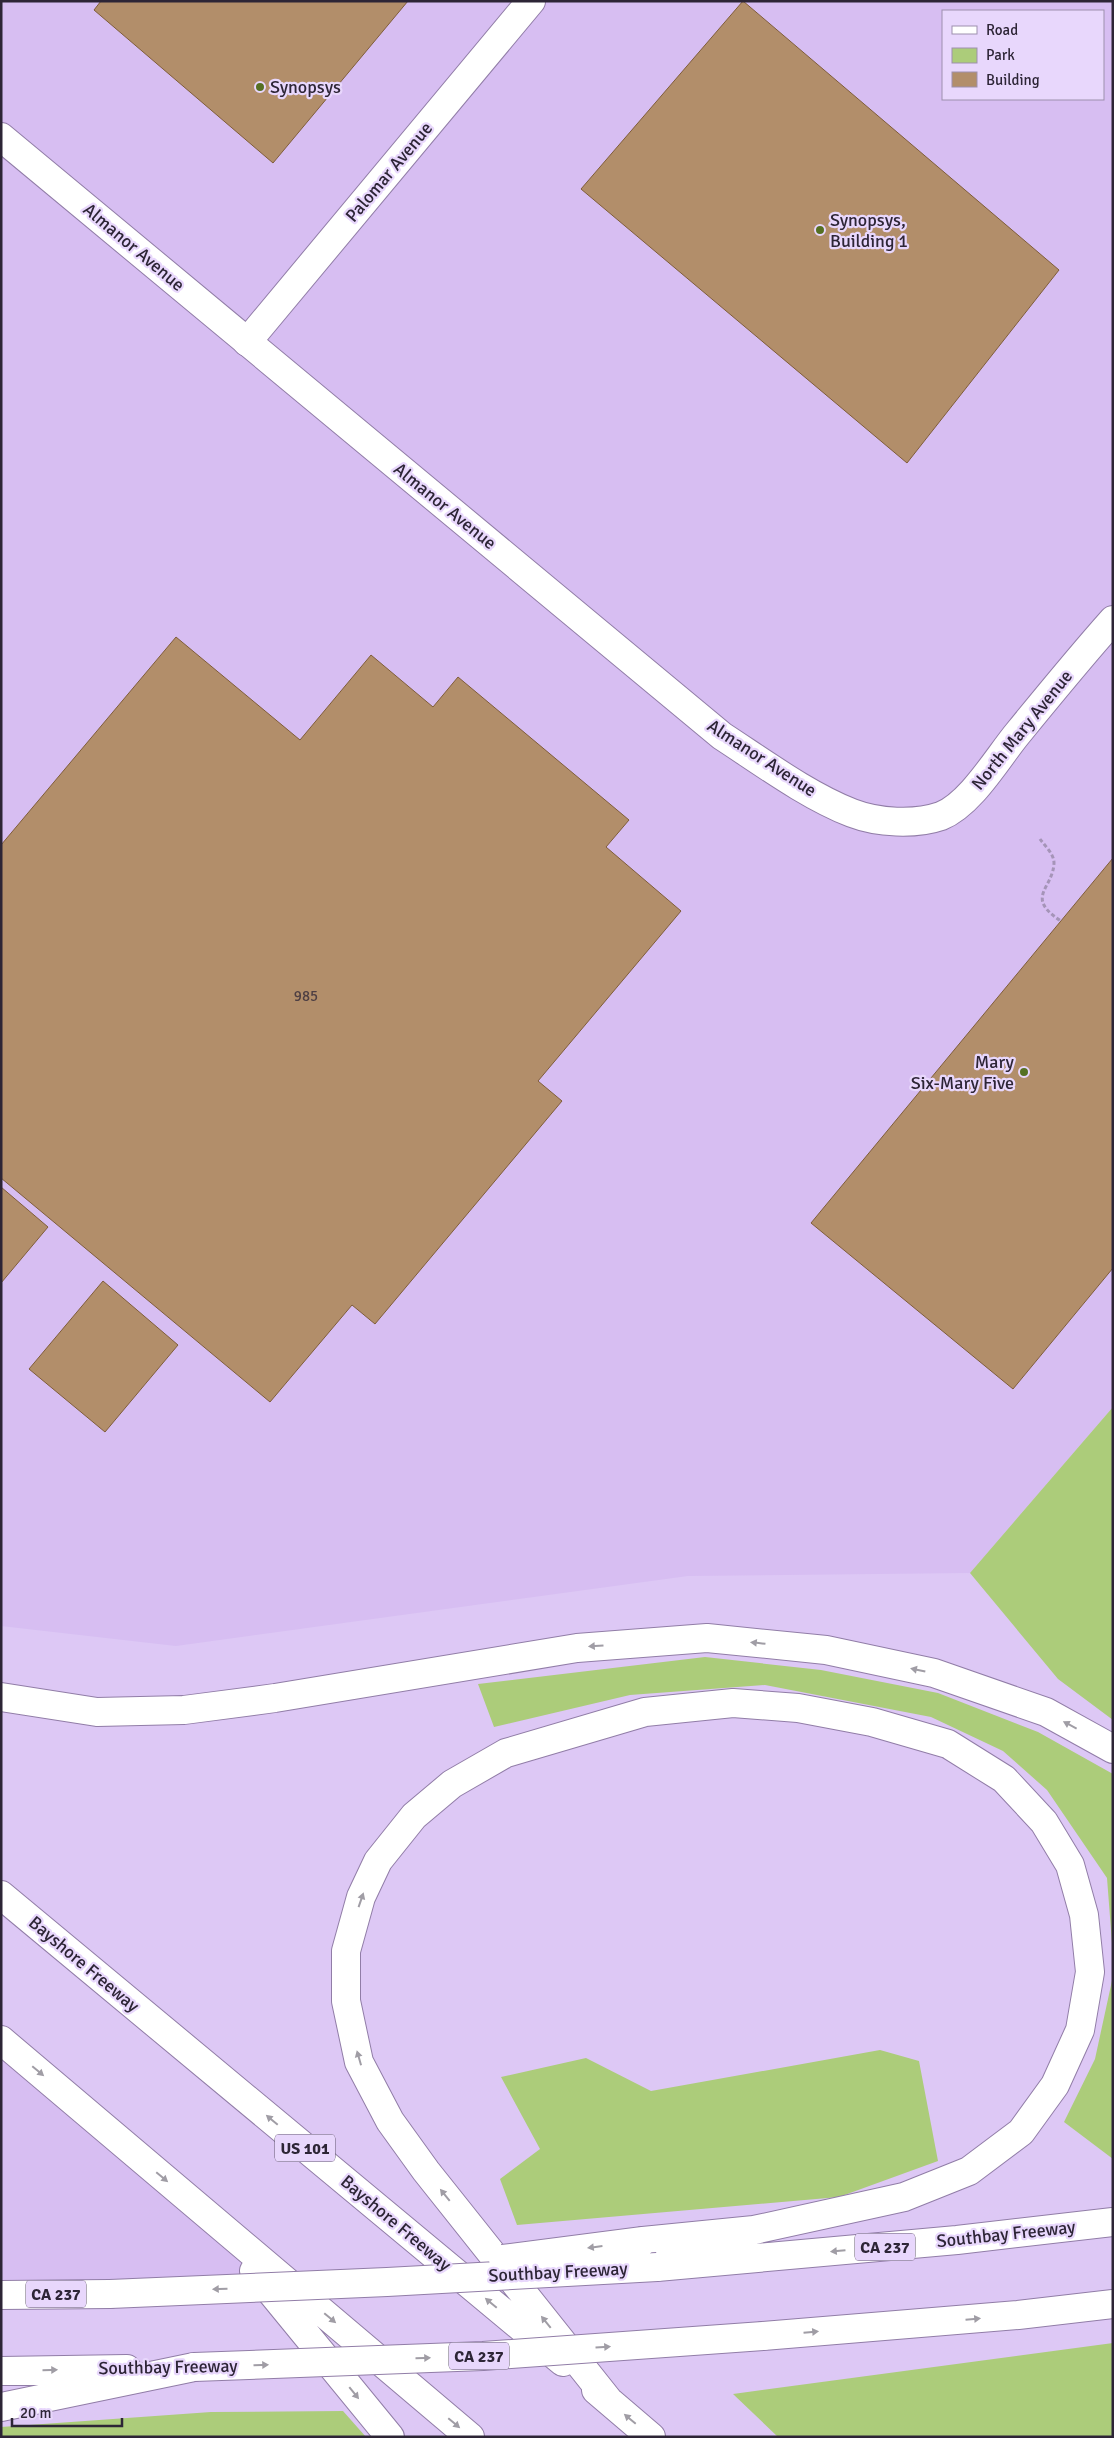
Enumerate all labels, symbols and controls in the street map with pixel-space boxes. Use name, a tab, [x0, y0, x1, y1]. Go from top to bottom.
legend	[942, 10, 1104, 100]
text: Road	[986, 21, 1018, 39]
text: Park	[986, 46, 1015, 64]
text: Building	[986, 71, 1040, 89]
place label: Synopsys	[270, 76, 341, 98]
marker: Synopsys	[254, 81, 266, 93]
street label: Palomar Avenue	[341, 118, 437, 226]
street label: Almanor Avenue	[79, 198, 189, 296]
place label: Synopsys, Building 1	[830, 209, 908, 252]
marker: Synopsys, Building 1	[814, 224, 826, 236]
street label: Almanor Avenue	[389, 458, 501, 554]
street label: North Mary Avenue	[967, 666, 1077, 794]
street label: Almanor Avenue	[703, 715, 821, 801]
house number: 985	[294, 987, 318, 1005]
place label: Mary Six-Mary Five	[911, 1051, 1015, 1094]
marker: Mary Six-Mary Five	[1018, 1066, 1030, 1078]
one-way arrow	[749, 1639, 765, 1647]
one-way arrow	[587, 1643, 603, 1651]
one-way arrow	[910, 1666, 925, 1674]
one-way arrow	[1063, 1721, 1077, 1730]
one-way arrow	[358, 1892, 365, 1907]
street label: Bayshore Freeway	[24, 1911, 144, 2017]
one-way arrow	[354, 2051, 362, 2066]
one-way arrow	[32, 2066, 45, 2077]
one-way arrow	[266, 2115, 279, 2126]
road number: US 101	[275, 2134, 335, 2162]
street label: Bayshore Freeway	[336, 2170, 456, 2276]
one-way arrow	[155, 2171, 168, 2182]
one-way arrow	[439, 2189, 450, 2202]
street label: Southbay Freeway	[936, 2216, 1077, 2252]
road number: CA 237	[855, 2234, 915, 2260]
one-way arrow	[586, 2243, 602, 2251]
one-way arrow	[830, 2247, 846, 2255]
street label: Southbay Freeway	[488, 2257, 629, 2287]
road number: CA 237	[26, 2280, 86, 2308]
one-way arrow	[212, 2286, 228, 2294]
one-way arrow	[485, 2297, 498, 2308]
one-way arrow	[323, 2313, 336, 2324]
one-way arrow	[966, 2315, 982, 2323]
one-way arrow	[541, 2316, 552, 2329]
one-way arrow	[804, 2328, 820, 2336]
road number: CA 237	[449, 2342, 509, 2370]
one-way arrow	[595, 2343, 611, 2351]
one-way arrow	[415, 2354, 431, 2362]
street label: Southbay Freeway	[98, 2355, 238, 2379]
one-way arrow	[253, 2360, 269, 2368]
one-way arrow	[42, 2366, 58, 2374]
one-way arrow	[348, 2386, 359, 2399]
scale bar	[12, 2396, 122, 2428]
text: 20 m	[20, 2404, 51, 2422]
one-way arrow	[625, 2413, 637, 2425]
one-way arrow	[447, 2418, 460, 2429]

